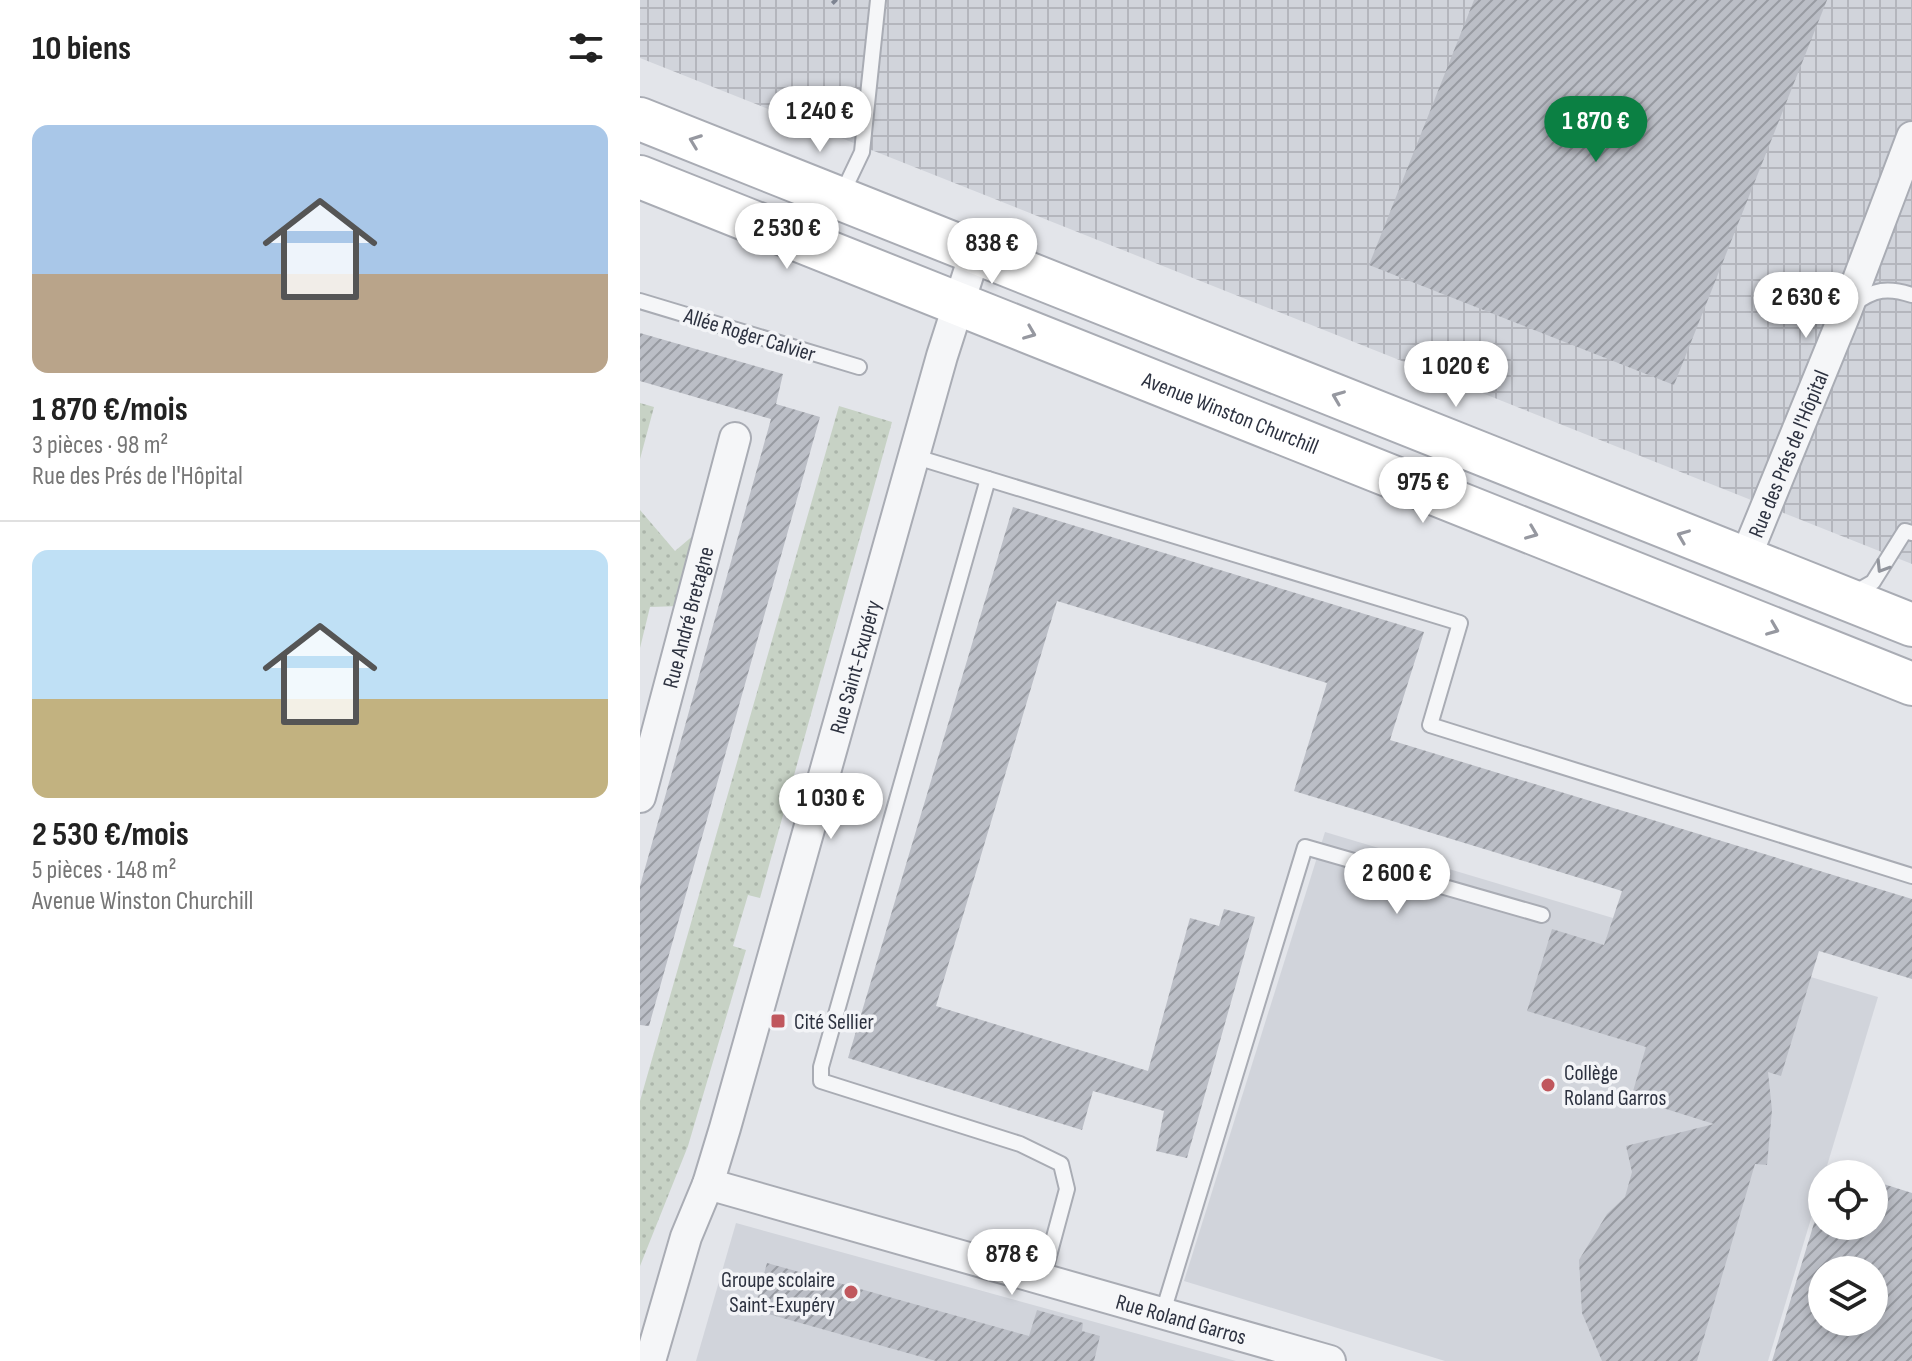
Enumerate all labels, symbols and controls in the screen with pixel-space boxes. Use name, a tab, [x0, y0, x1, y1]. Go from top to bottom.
icon: filters	[564, 26, 608, 70]
text: 10 biens	[32, 28, 131, 69]
pin: 1 240 €	[746, 86, 894, 154]
text: 1 240 €	[786, 96, 854, 127]
pin: 1 870 €	[1522, 96, 1670, 164]
text: 1 870 €	[1562, 106, 1630, 137]
one-way arrow	[689, 134, 703, 151]
icon: home	[248, 177, 392, 321]
pin: 2 530 €	[713, 203, 861, 271]
text: 2 530 €	[753, 213, 821, 244]
pin: 838 €	[936, 218, 1048, 286]
text: 838 €	[965, 228, 1019, 259]
pin: 2 630 €	[1732, 272, 1880, 340]
text: 2 630 €	[1771, 282, 1841, 313]
street label: Allée Roger Calvier	[680, 302, 819, 368]
one-way arrow	[1022, 323, 1036, 340]
pin: 1 020 €	[1382, 341, 1530, 409]
text: 1 020 €	[1422, 351, 1490, 382]
street label: Avenue Winston Churchill	[1137, 366, 1322, 461]
street label: Rue des Prés de l'Hôpital	[1743, 366, 1836, 542]
text: 1 870 €/mois	[32, 389, 188, 430]
one-way arrow	[1332, 390, 1346, 406]
text: 3 pièces · 98 m²	[32, 430, 168, 461]
pin: 975 €	[1367, 457, 1479, 525]
text: Rue des Prés de l'Hôpital	[32, 461, 243, 492]
text: 975 €	[1397, 467, 1449, 498]
one-way arrow	[1524, 523, 1538, 540]
one-way arrow	[1677, 529, 1691, 546]
street label: Rue André Bretagne	[657, 544, 721, 691]
one-way arrow	[1877, 558, 1892, 573]
street label: Rue Saint-Exupéry	[824, 597, 888, 737]
icon: home	[248, 602, 392, 746]
one-way arrow	[1765, 619, 1779, 636]
pin: 1 030 €	[757, 773, 905, 841]
text: 1 030 €	[797, 783, 865, 814]
text: 2 530 €/mois	[32, 814, 189, 855]
pin: 2 600 €	[1323, 848, 1471, 916]
text: 5 pièces · 148 m²	[32, 855, 176, 886]
text: 2 600 €	[1362, 858, 1432, 889]
text: Avenue Winston Churchill	[32, 886, 253, 917]
place label: Cité Sellier	[794, 1009, 874, 1036]
marker: Cité Sellier	[769, 1012, 787, 1030]
place label: Collège Roland Garros	[1564, 1060, 1666, 1112]
marker: Collège Roland Garros	[1539, 1076, 1557, 1094]
map controls	[1808, 1160, 1888, 1336]
button: locate	[1808, 1160, 1888, 1240]
pin: 878 €	[956, 1229, 1068, 1297]
text: 878 €	[985, 1239, 1039, 1270]
button: layers	[1808, 1256, 1888, 1336]
place label: Groupe scolaire Saint-Exupéry	[721, 1267, 835, 1319]
marker: Groupe scolaire Saint-Exupéry	[842, 1283, 860, 1301]
street label: Rue Roland Garros	[1113, 1289, 1249, 1351]

